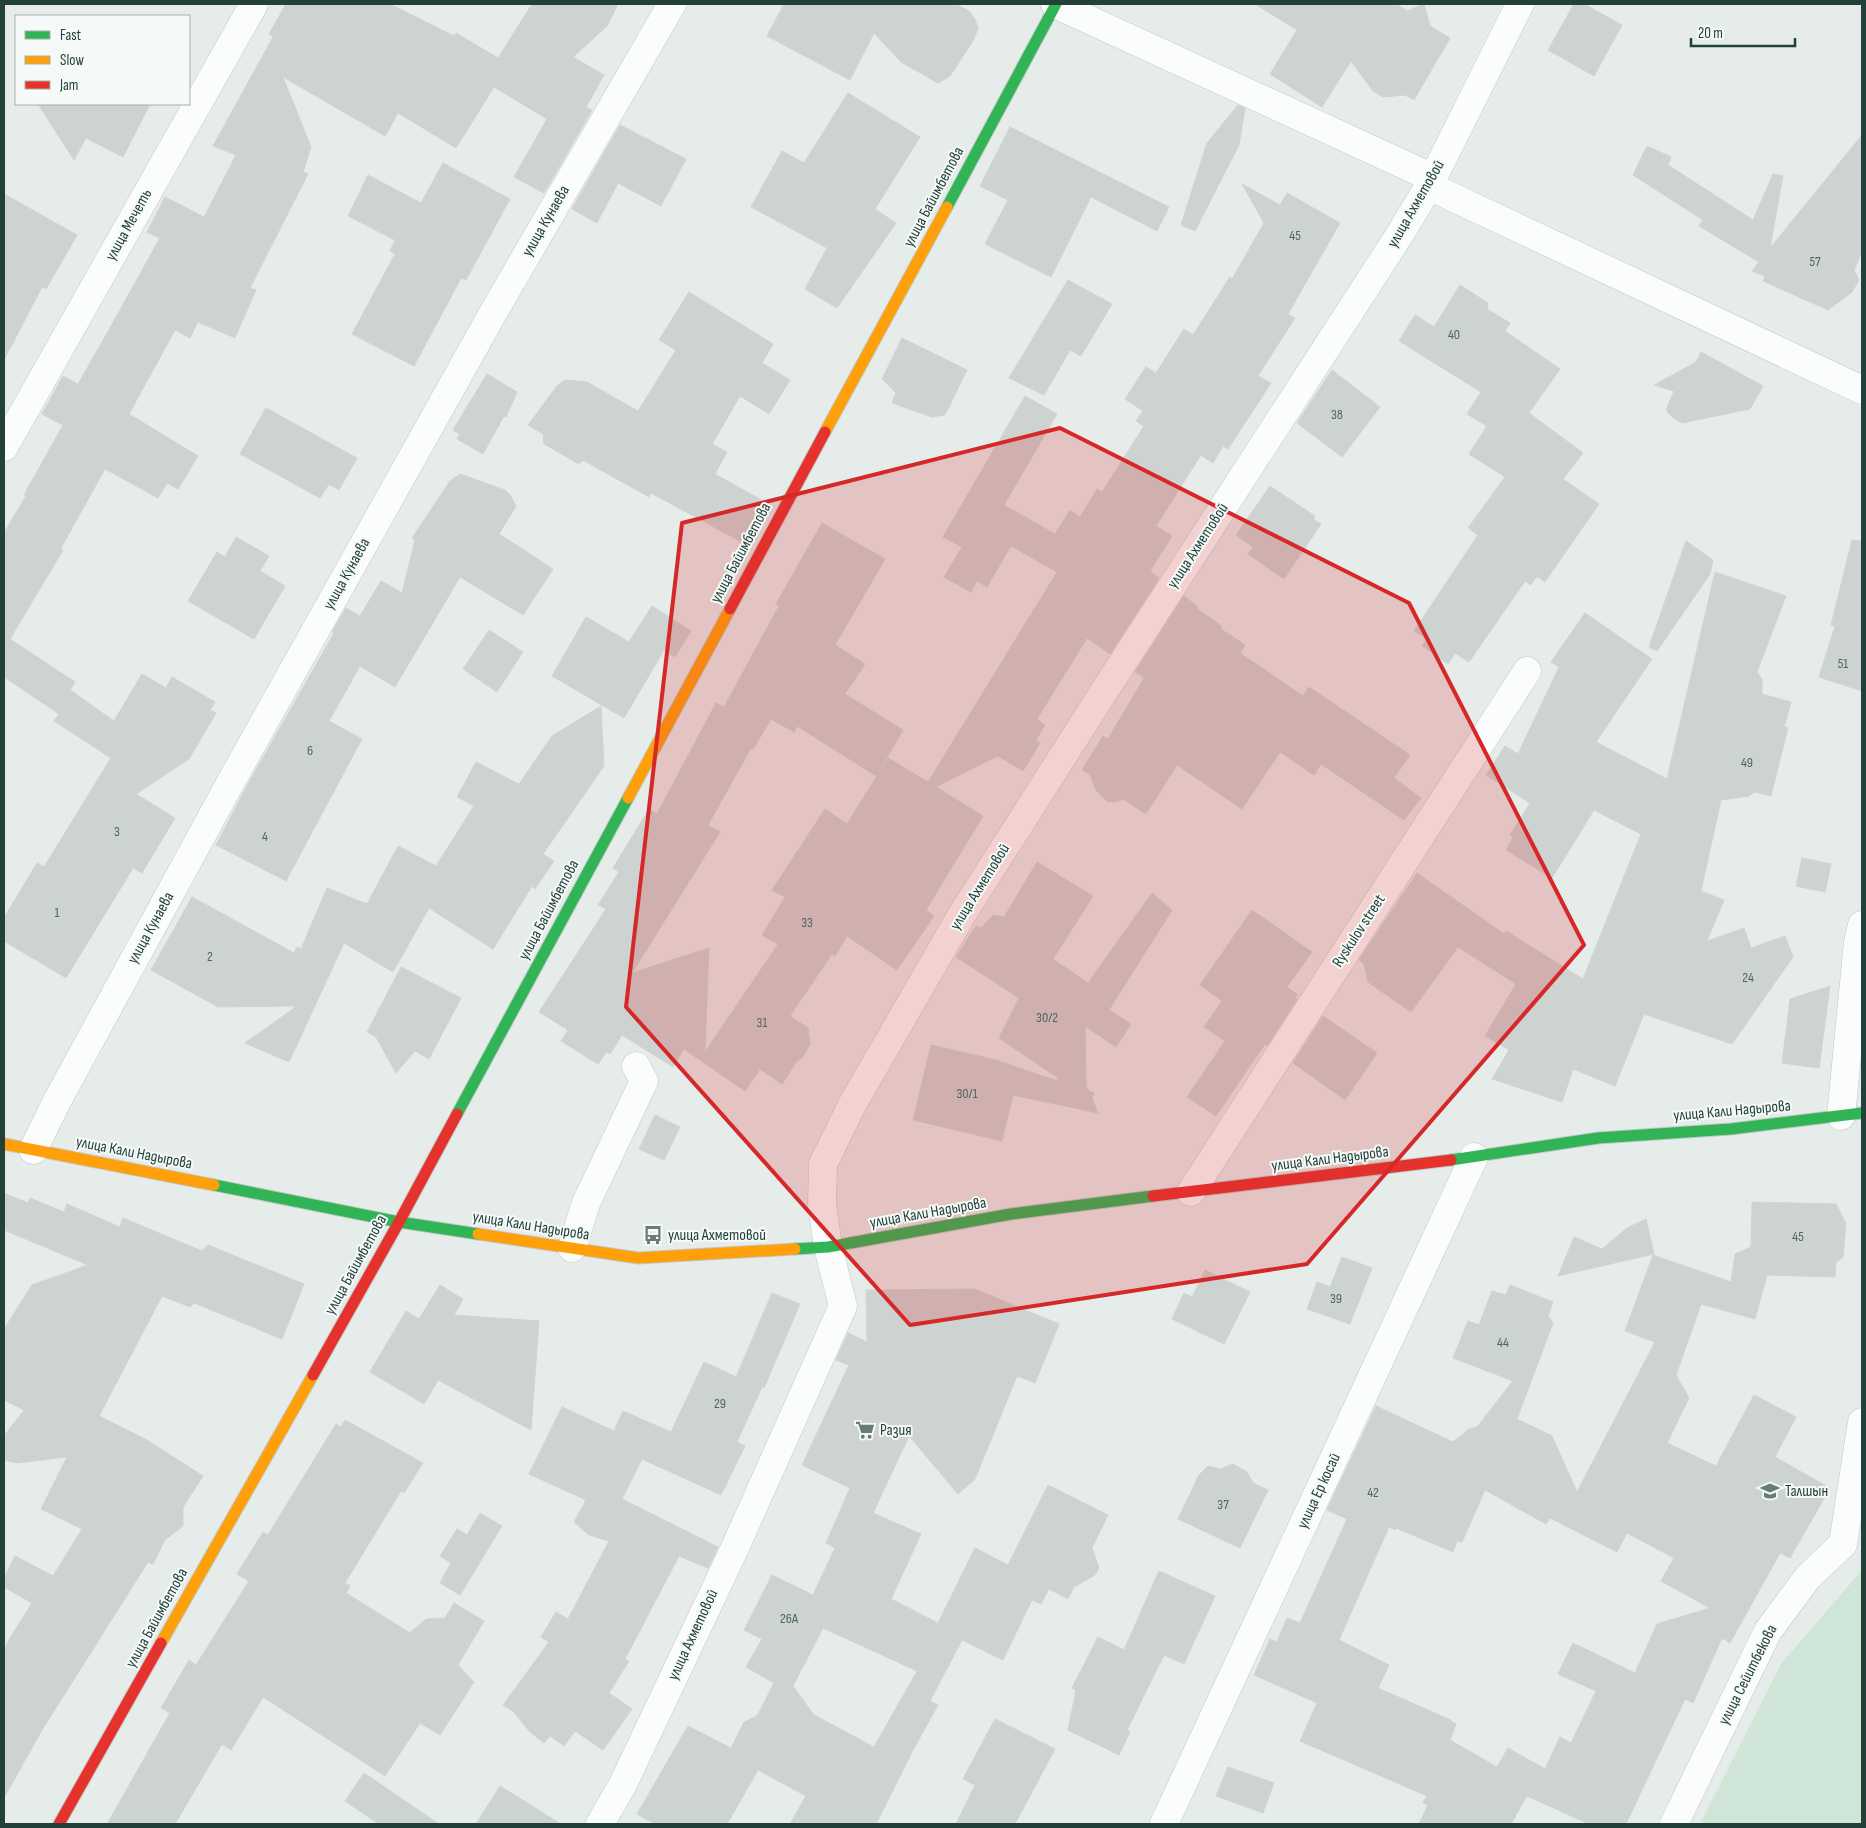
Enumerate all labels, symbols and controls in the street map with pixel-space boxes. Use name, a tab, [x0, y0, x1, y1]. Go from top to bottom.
legend	[15, 15, 190, 105]
scale bar	[1691, 15, 1795, 47]
text: 20 m	[1698, 24, 1723, 43]
text: Fast	[60, 26, 82, 45]
text: Slow	[60, 51, 84, 70]
text: Jam	[59, 76, 78, 95]
street label: улица Байимбетова	[900, 144, 968, 250]
street label: улица Ахметовой	[1383, 157, 1449, 251]
street label: улица Кунаева	[518, 182, 574, 260]
street label: улица Мечеть	[101, 186, 157, 264]
house number: 45	[1289, 227, 1301, 244]
house number: 57	[1809, 253, 1821, 270]
house number: 40	[1448, 326, 1460, 343]
house number: 38	[1331, 406, 1343, 423]
street label: улица Байимбетова	[707, 500, 775, 606]
street label: улица Ахметовой	[1163, 500, 1233, 592]
street label: улица Кунаева	[320, 535, 374, 613]
house number: 51	[1838, 655, 1848, 672]
house number: 6	[307, 742, 313, 759]
house number: 49	[1741, 754, 1753, 771]
house number: 3	[114, 823, 120, 840]
house number: 4	[262, 828, 268, 845]
street label: улица Ахметовой	[946, 840, 1014, 934]
street label: улица Байимбетова	[515, 857, 583, 963]
street label: улица Кунаева	[124, 889, 178, 967]
street label: Ryskulov street	[1328, 891, 1390, 971]
house number: 1	[55, 904, 60, 921]
house number: 33	[801, 914, 813, 931]
house number: 2	[207, 948, 213, 965]
house number: 24	[1742, 969, 1754, 986]
house number: 30/2	[1036, 1009, 1058, 1026]
house number: 31	[757, 1014, 767, 1031]
house number: 30/1	[956, 1085, 978, 1102]
street label: улица Кали Надырова	[1672, 1096, 1792, 1126]
street label: улица Кали Надырова	[74, 1132, 194, 1174]
street label: улица Кали Надырова	[1270, 1142, 1390, 1176]
street label: улица Кали Надырова	[868, 1193, 988, 1233]
street label: улица Кали Надырова	[471, 1207, 591, 1245]
street label: улица Байимбетова	[321, 1212, 391, 1318]
bus stop icon: улица Ахметовой	[642, 1224, 664, 1246]
place label: улица Ахметовой	[668, 1226, 766, 1245]
house number: 45	[1792, 1228, 1804, 1245]
house number: 39	[1330, 1290, 1342, 1307]
house number: 44	[1497, 1334, 1509, 1351]
house number: 29	[714, 1395, 726, 1412]
supermarket icon: Разия	[854, 1419, 876, 1441]
place label: Разия	[880, 1421, 911, 1440]
street label: улица Ер косай	[1293, 1450, 1345, 1532]
school or university icon: Талшын	[1759, 1480, 1781, 1502]
place label: Талшын	[1785, 1482, 1828, 1501]
house number: 42	[1367, 1484, 1379, 1501]
house number: 37	[1217, 1496, 1229, 1513]
street label: улица Байимбетова	[122, 1565, 192, 1671]
street label: улица Ахметовой	[664, 1587, 722, 1683]
house number: 26А	[780, 1610, 799, 1627]
street label: улица Сейитбекова	[1715, 1622, 1781, 1728]

